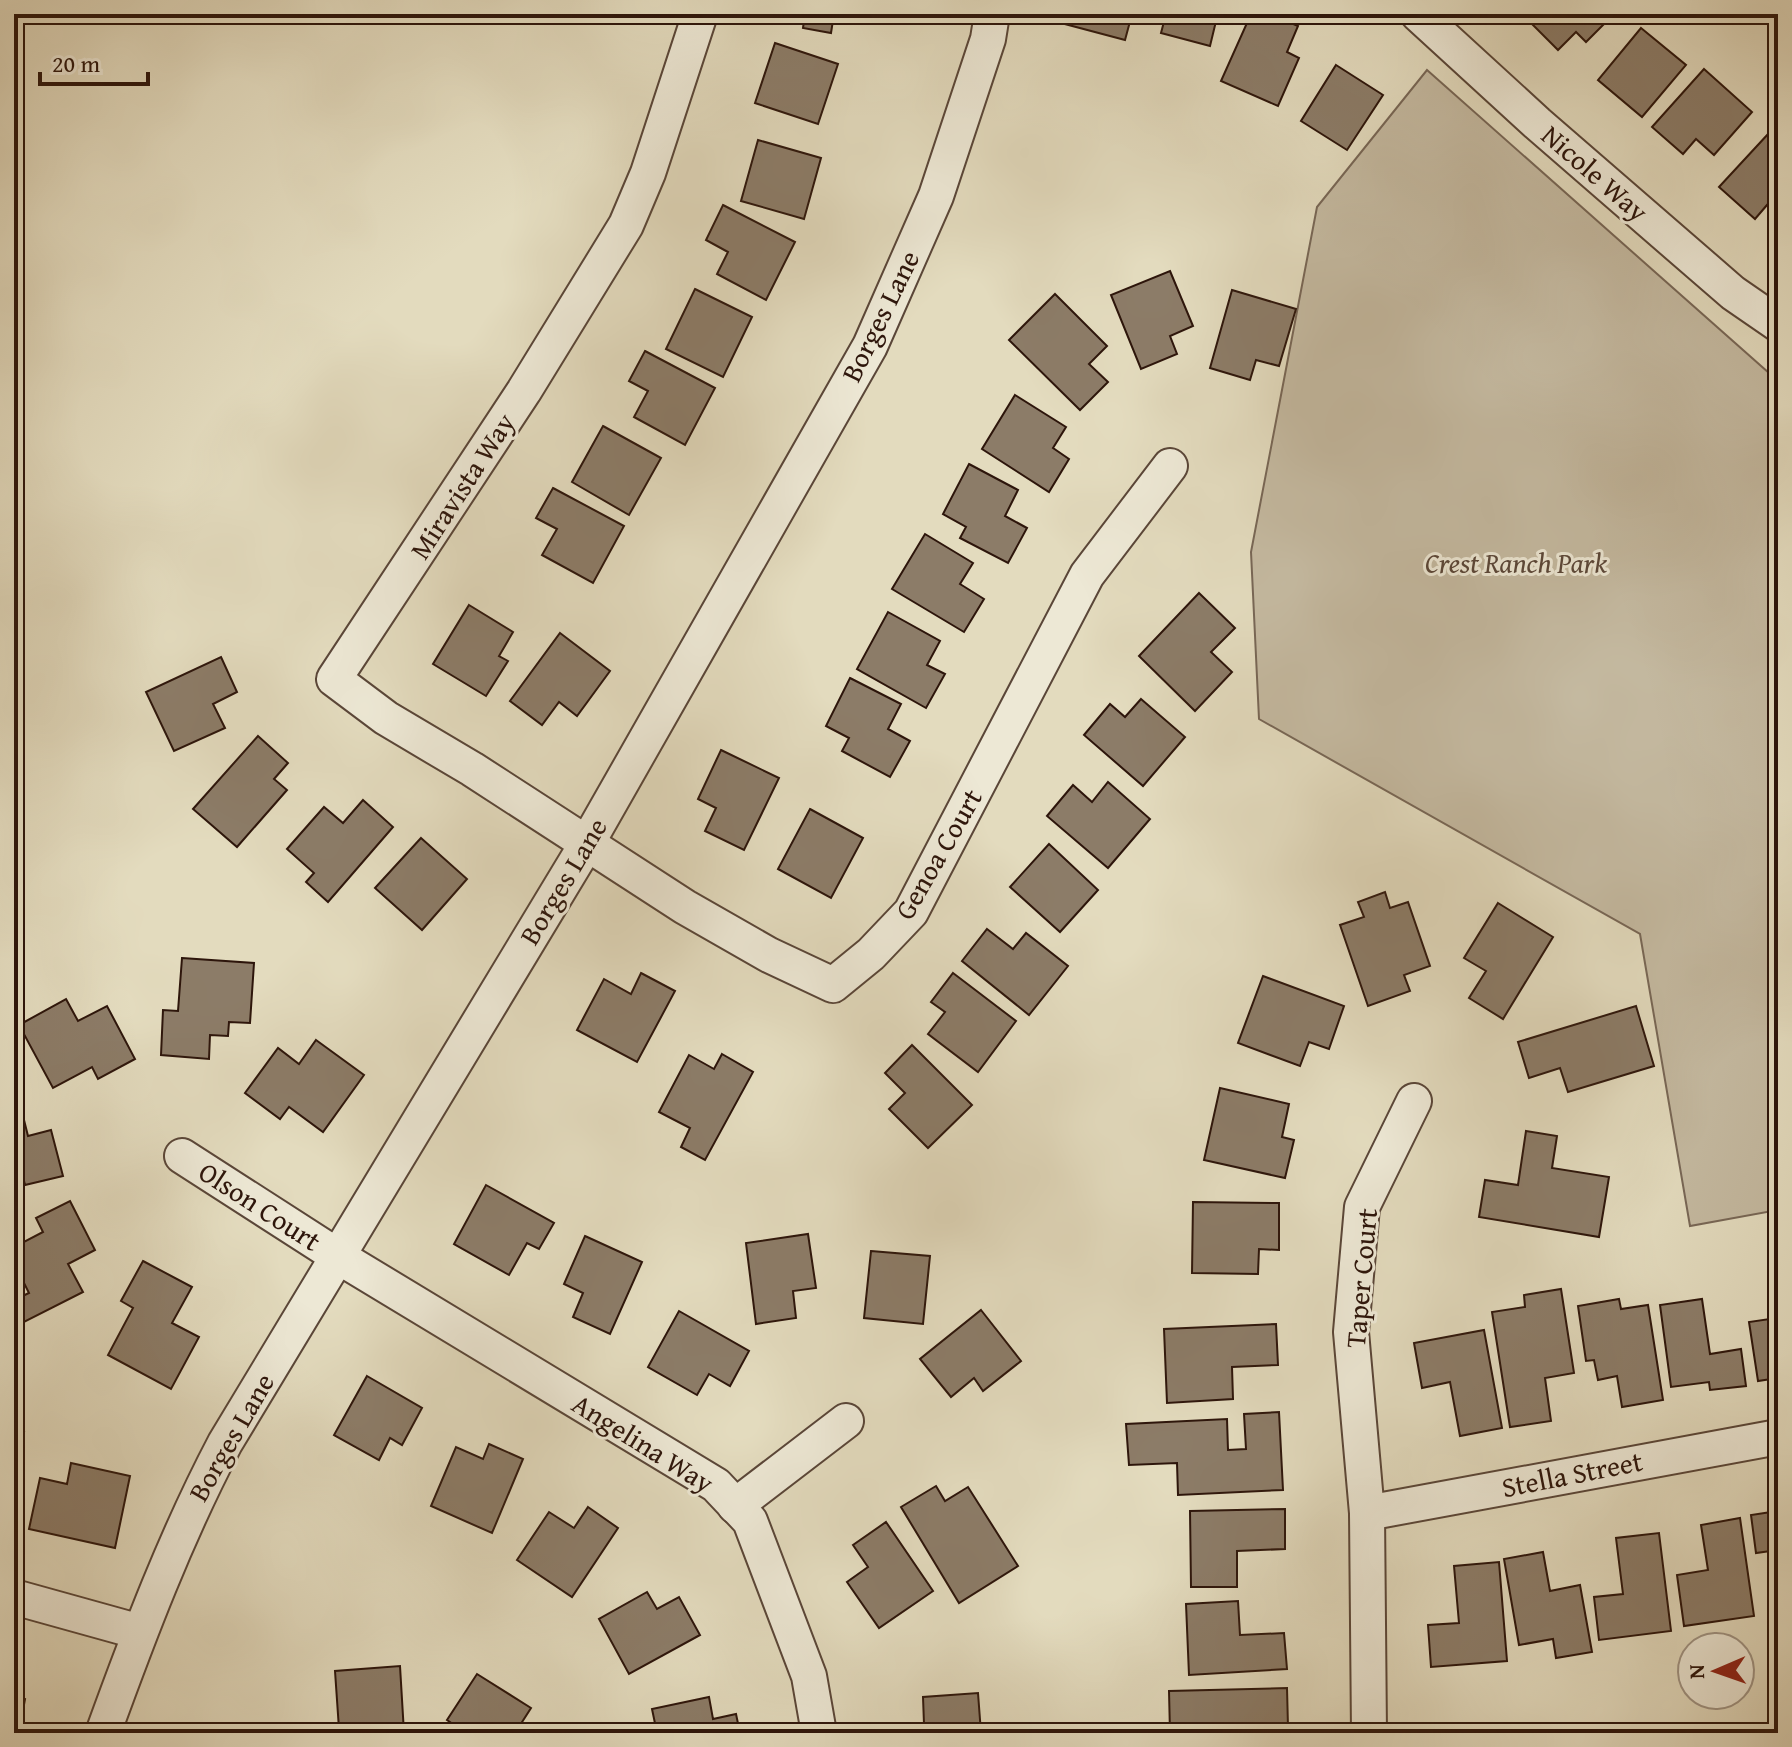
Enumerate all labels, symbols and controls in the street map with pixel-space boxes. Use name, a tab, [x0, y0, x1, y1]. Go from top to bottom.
scale bar	[40, 36, 148, 86]
text: 20 m	[52, 46, 100, 81]
street label: Nicole Way	[1533, 115, 1658, 231]
street label: Borges Lane	[830, 243, 929, 388]
street label: Miravista Way	[399, 404, 524, 567]
park label: Crest Ranch Park	[1425, 542, 1607, 583]
street label: Genoa Court	[884, 781, 992, 927]
street label: Borges Lane	[508, 809, 617, 952]
street label: Olson Court	[191, 1151, 329, 1260]
street label: Taper Court	[1334, 1206, 1387, 1349]
street label: Borges Lane	[177, 1365, 284, 1508]
street label: Angelina Way	[564, 1383, 722, 1503]
street label: Stella Street	[1498, 1440, 1646, 1507]
north arrow	[1676, 1631, 1756, 1711]
text: N	[1680, 1664, 1712, 1680]

